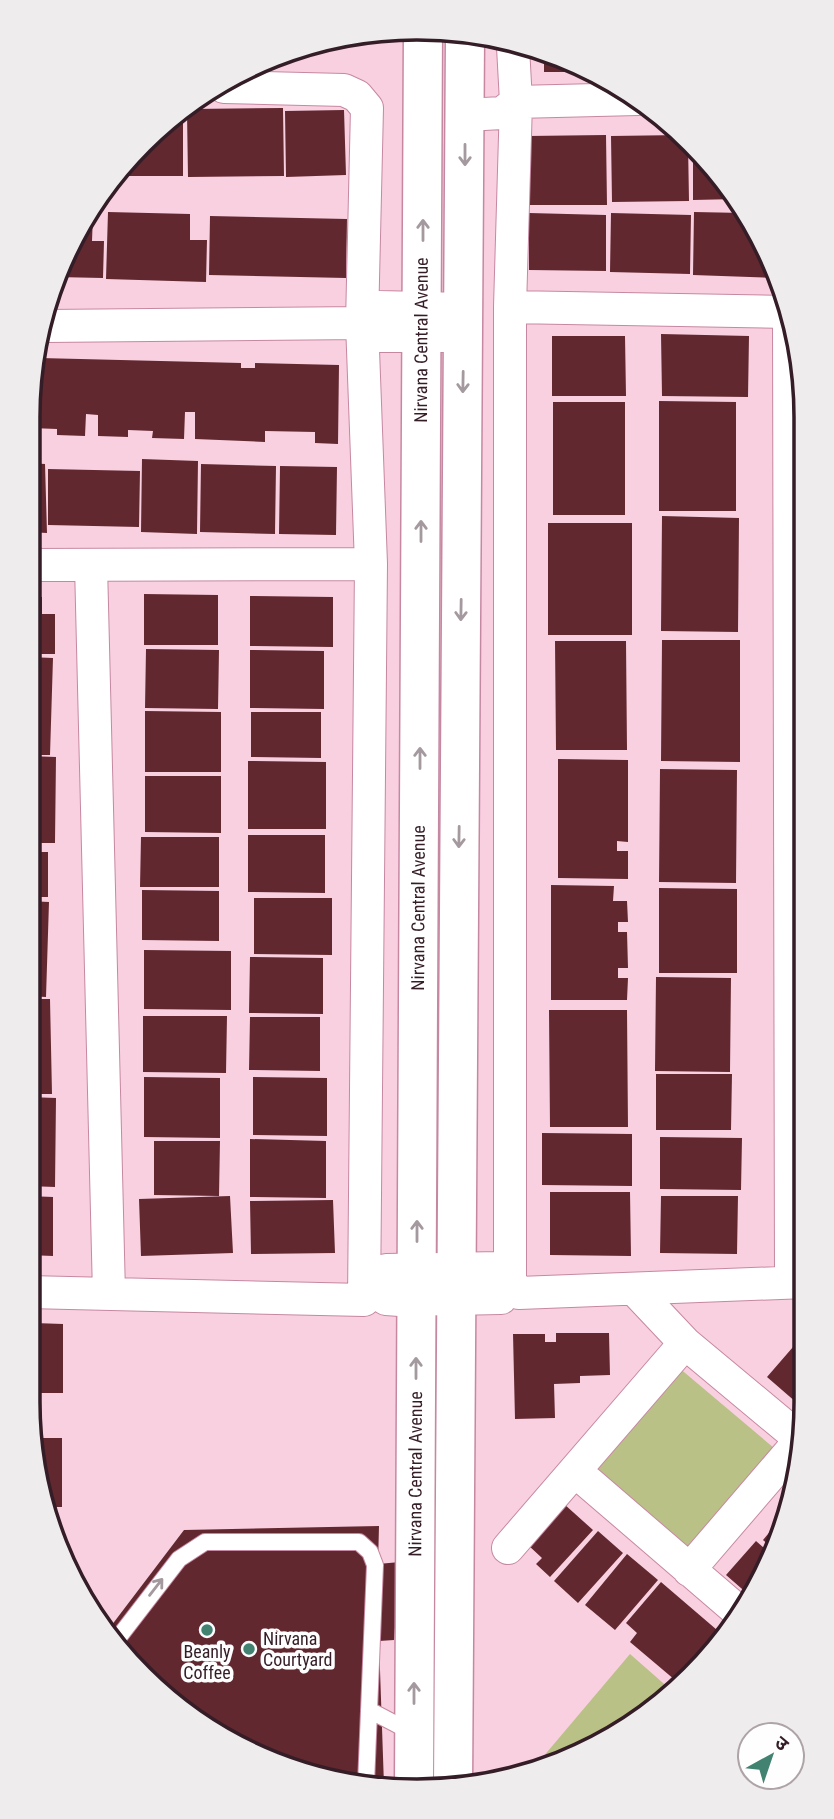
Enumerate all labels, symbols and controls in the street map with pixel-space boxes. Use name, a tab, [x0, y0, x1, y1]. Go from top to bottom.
one-way arrow	[458, 143, 472, 166]
one-way arrow	[416, 218, 430, 241]
street label: Nirvana Central Avenue	[410, 257, 432, 423]
one-way arrow	[457, 371, 470, 394]
one-way arrow	[414, 519, 428, 542]
one-way arrow	[455, 598, 468, 621]
one-way arrow	[413, 747, 427, 770]
street label: Nirvana Central Avenue	[407, 825, 429, 991]
one-way arrow	[452, 826, 466, 849]
one-way arrow	[410, 1219, 424, 1242]
one-way arrow	[409, 1356, 423, 1379]
street label: Nirvana Central Avenue	[404, 1391, 426, 1557]
one-way arrow	[148, 1579, 163, 1597]
marker: Beanly Coffee	[199, 1622, 215, 1638]
place label: Nirvana Courtyard	[263, 1628, 332, 1670]
place label: Beanly Coffee	[183, 1641, 231, 1683]
marker: Nirvana Courtyard	[241, 1641, 257, 1657]
one-way arrow	[407, 1682, 421, 1705]
north arrow	[736, 1721, 806, 1791]
text: उ	[770, 1731, 794, 1756]

